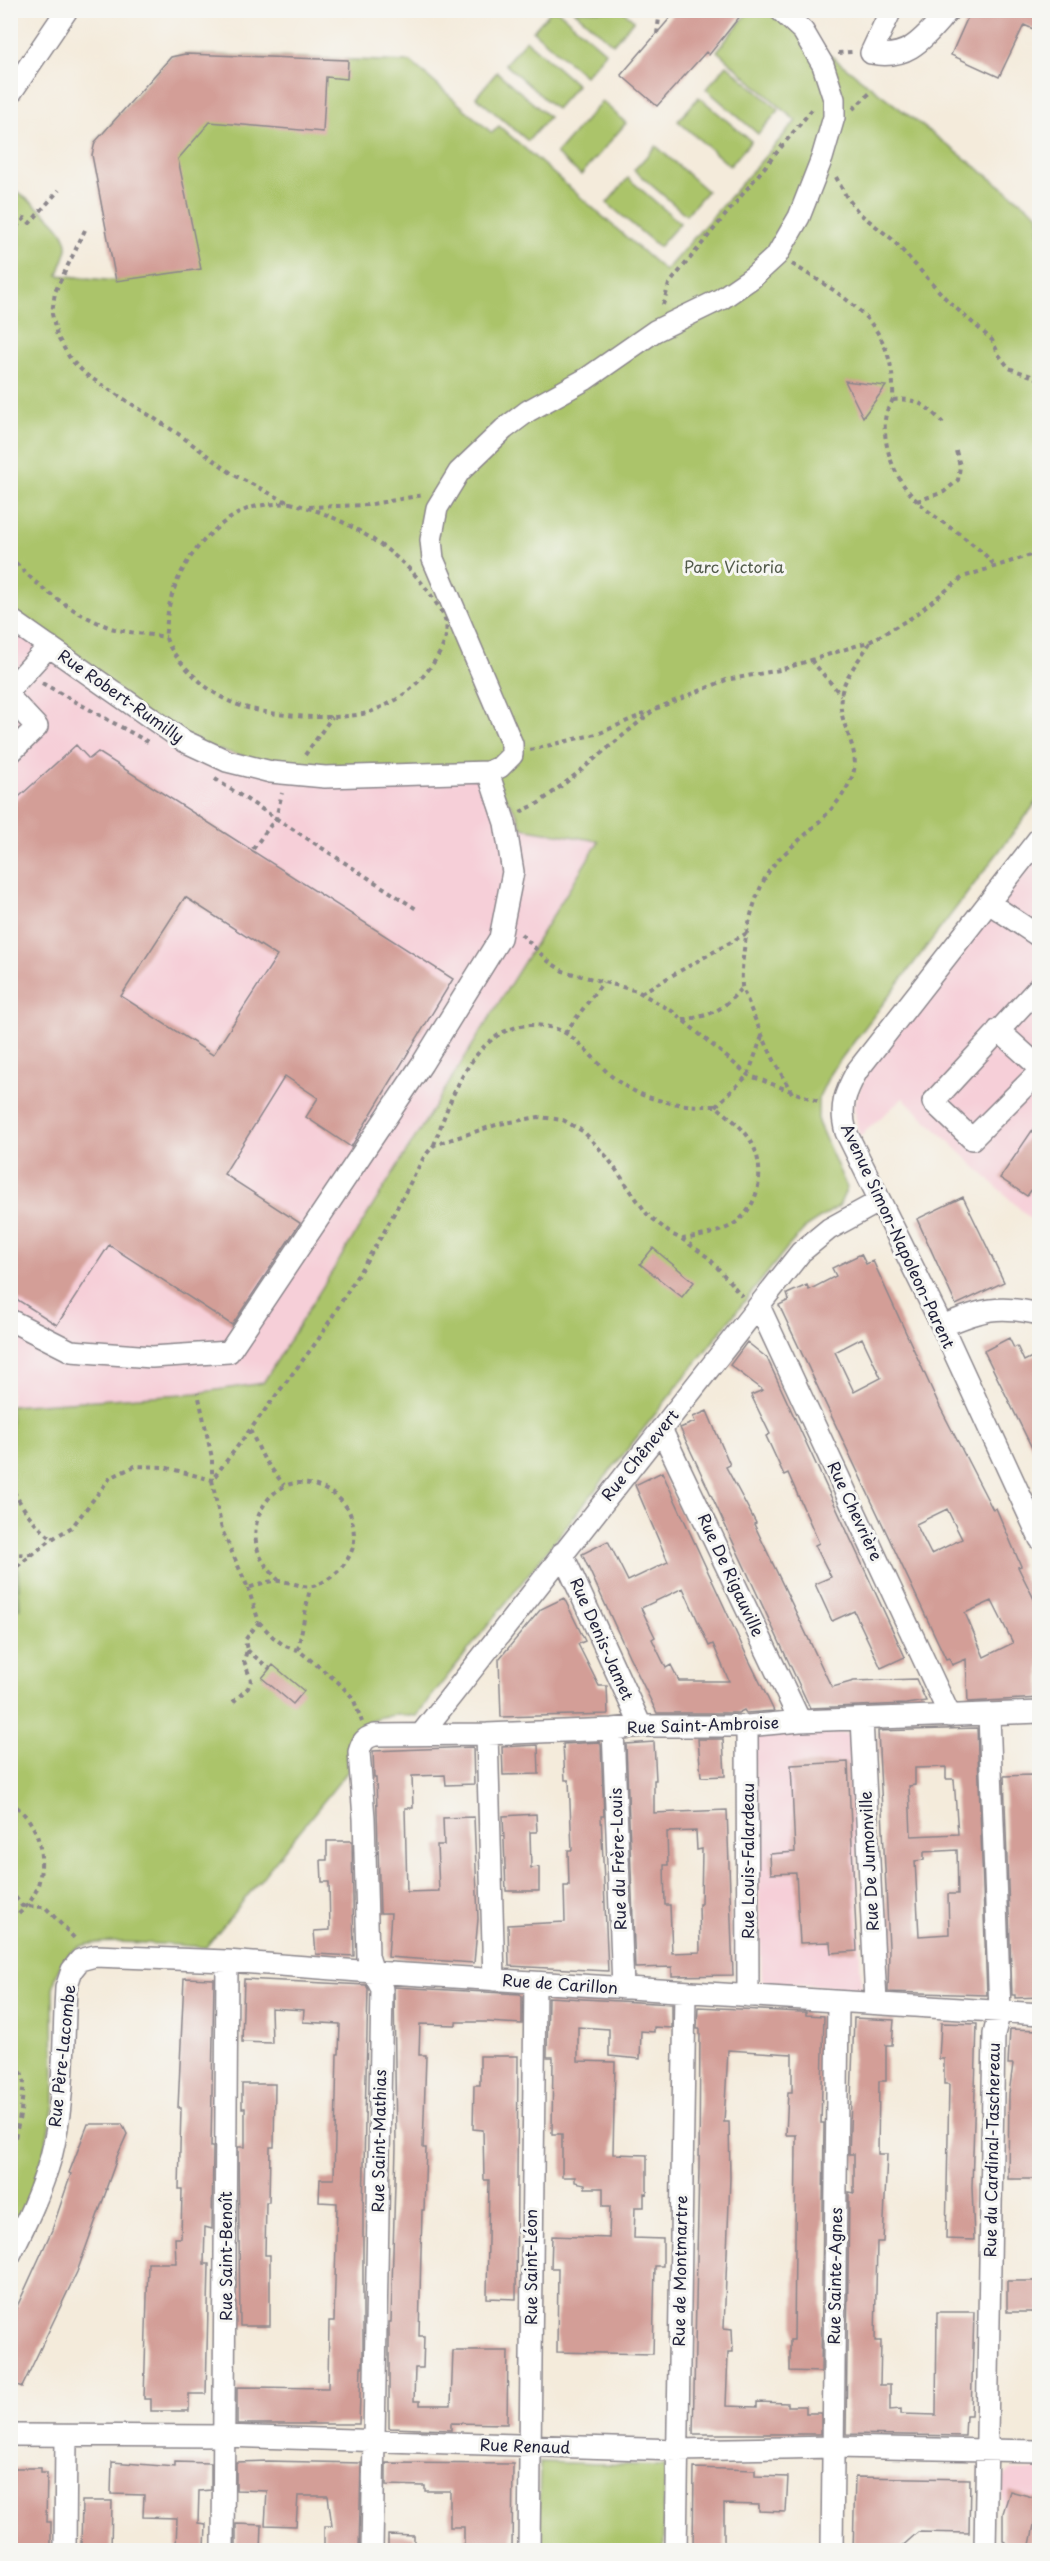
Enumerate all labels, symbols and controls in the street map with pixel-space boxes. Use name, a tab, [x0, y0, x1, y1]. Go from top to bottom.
park label: Parc Victoria	[684, 554, 784, 578]
street label: Rue Robert-Rumilly	[54, 643, 190, 748]
street label: Avenue Simon-Napoleon-Parent	[836, 1119, 962, 1352]
street label: Rue Chênevert	[595, 1403, 684, 1505]
street label: Rue Chevrière	[822, 1457, 890, 1564]
street label: Rue De Rigauville	[693, 1509, 771, 1640]
street label: Rue Denis-Jamet	[565, 1573, 641, 1704]
street label: Rue Saint-Ambroise	[626, 1709, 779, 1739]
street label: Rue Louis-Falardeau	[735, 1783, 759, 1939]
street label: Rue du Frère-Louis	[603, 1787, 631, 1931]
street label: Rue De Jumonville	[852, 1790, 884, 1932]
street label: Rue de Carillon	[501, 1967, 619, 1999]
street label: Rue Père-Lacombe	[42, 1983, 80, 2128]
street label: Rue du Cardinal-Taschereau	[977, 2042, 1005, 2258]
street label: Rue Saint-Mathias	[365, 2069, 391, 2213]
street label: Rue Saint-Benoît	[213, 2191, 237, 2321]
street label: Rue de Montmartre	[666, 2195, 692, 2347]
street label: Rue Sainte-Agnes	[821, 2207, 847, 2345]
street label: Rue Saint-Léon	[518, 2209, 542, 2325]
street label: Rue Renaud	[479, 2431, 571, 2459]

